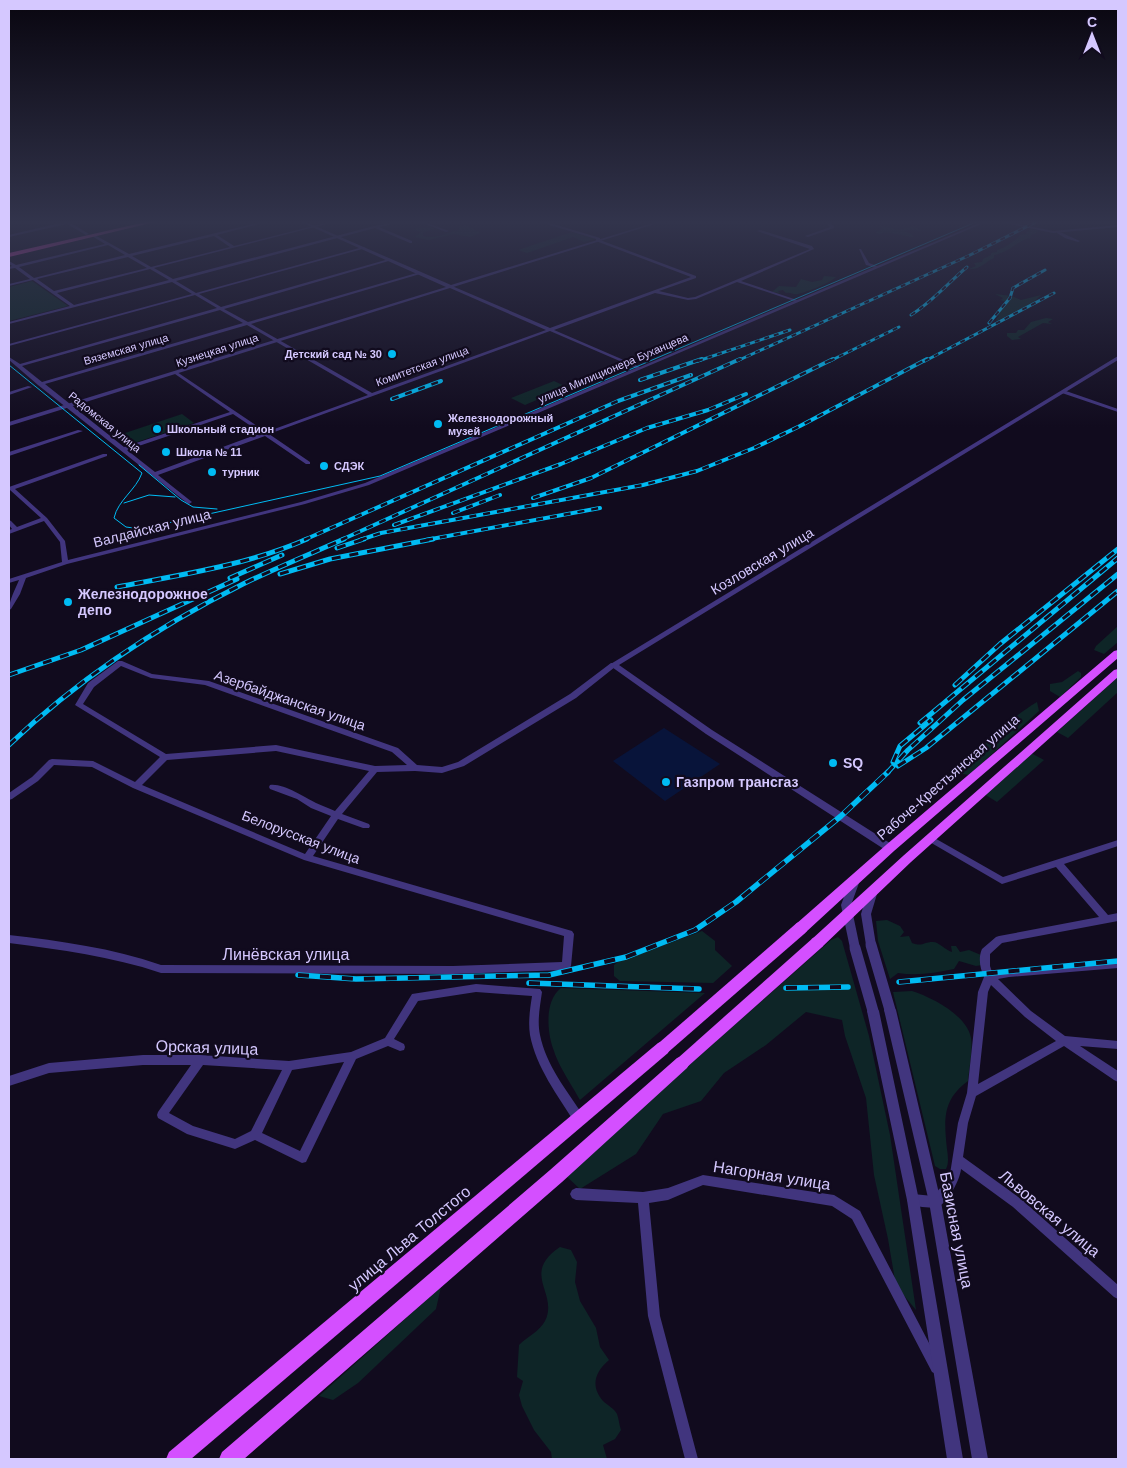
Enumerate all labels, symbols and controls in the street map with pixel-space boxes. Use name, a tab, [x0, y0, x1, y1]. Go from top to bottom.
north arrow	[1067, 10, 1117, 60]
text: С	[1087, 14, 1097, 30]
street label: Вяземская улица	[82, 331, 171, 367]
street label: Кузнецкая улица	[174, 331, 261, 369]
street label: улица Милиционера Буханцева	[536, 331, 690, 405]
street label: Комитетская улица	[374, 343, 471, 388]
place label: Детский сад № 30	[285, 348, 382, 360]
marker: Детский сад № 30	[386, 348, 398, 360]
street label: Радомская улица	[67, 389, 144, 455]
place label: Железнодорожный музей	[447, 412, 553, 437]
marker: Железнодорожный музей	[432, 418, 444, 430]
marker: Школьный стадион	[151, 423, 163, 435]
place label: Школьный стадион	[167, 423, 274, 435]
marker: Школа № 11	[160, 446, 172, 458]
place label: Школа № 11	[176, 446, 242, 458]
marker: СДЭК	[318, 460, 330, 472]
place label: СДЭК	[334, 460, 364, 472]
marker: турник	[206, 466, 218, 478]
place label: турник	[222, 466, 260, 478]
street label: Валдайская улица	[92, 506, 212, 550]
street label: Козловская улица	[708, 524, 816, 598]
place label: Железнодорожное депо	[77, 586, 208, 618]
marker: Железнодорожное депо	[62, 596, 74, 608]
street label: Азербайджанская улица	[212, 667, 368, 733]
street label: Рабоче-Крестьянская улица	[874, 711, 1022, 843]
place label: SQ	[843, 755, 863, 771]
marker: SQ	[827, 757, 839, 769]
place label: Газпром трансгаз	[676, 774, 799, 790]
marker: Газпром трансгаз	[660, 776, 672, 788]
street label: Белорусская улица	[240, 807, 363, 867]
street label: Линёвская улица	[223, 946, 350, 963]
street label: Орская улица	[155, 1037, 259, 1058]
street label: Нагорная улица	[712, 1158, 832, 1193]
street label: Львовская улица	[996, 1166, 1103, 1260]
street label: Базисная улица	[937, 1170, 976, 1290]
street label: улица Льва Толстого	[345, 1182, 474, 1294]

